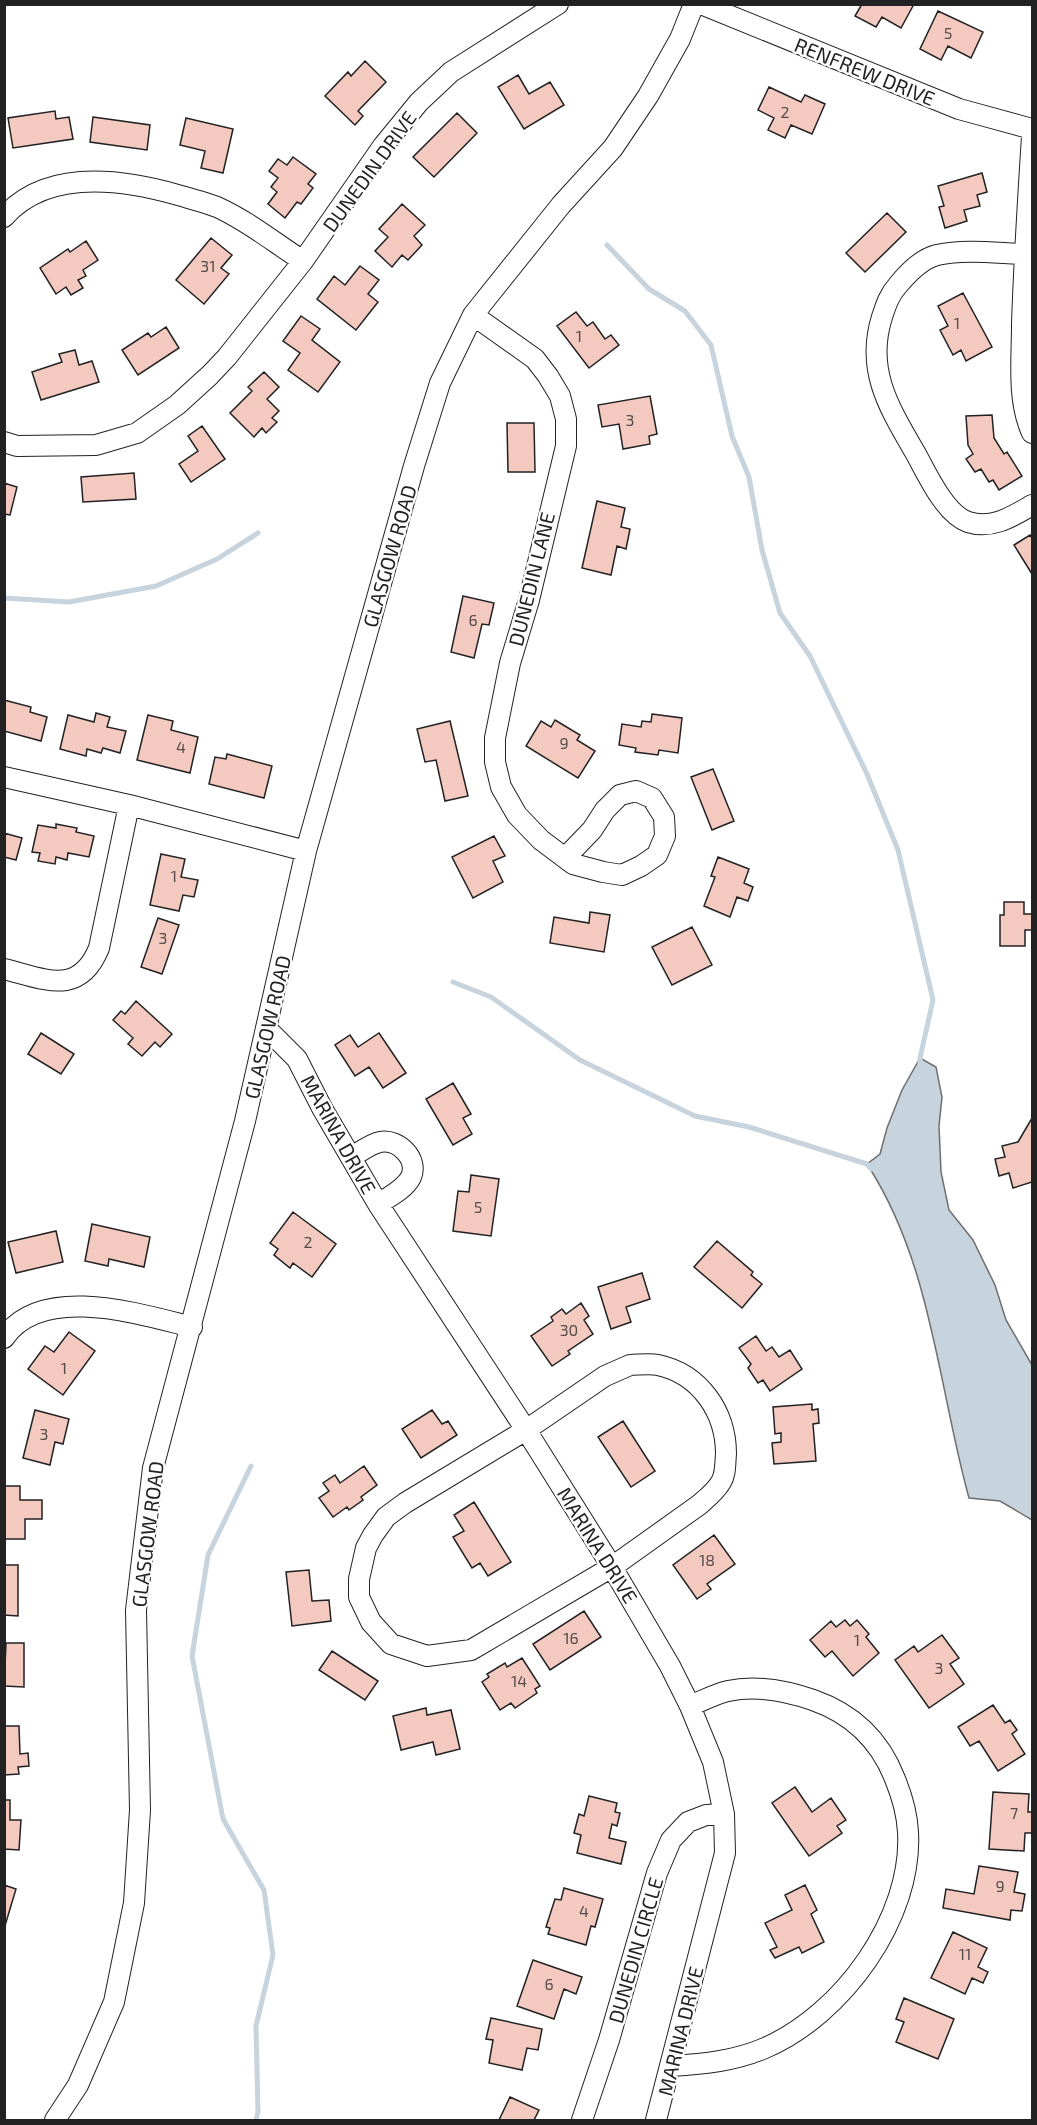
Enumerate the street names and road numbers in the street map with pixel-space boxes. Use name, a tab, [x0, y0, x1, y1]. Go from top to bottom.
street label: RENFREW DRIVE	[791, 32, 939, 110]
street label: DUNEDIN DRIVE	[317, 106, 421, 236]
street label: GLASGOW ROAD	[357, 482, 421, 630]
street label: DUNEDIN LANE	[503, 510, 559, 648]
street label: GLASGOW ROAD	[239, 953, 295, 1101]
street label: MARINA DRIVE	[296, 1070, 382, 1198]
street label: GLASGOW ROAD	[126, 1460, 168, 1608]
street label: MARINA DRIVE	[553, 1483, 643, 1607]
street label: DUNEDIN CIRCLE	[603, 1874, 667, 2026]
street label: MARINA DRIVE	[652, 1964, 708, 2098]

